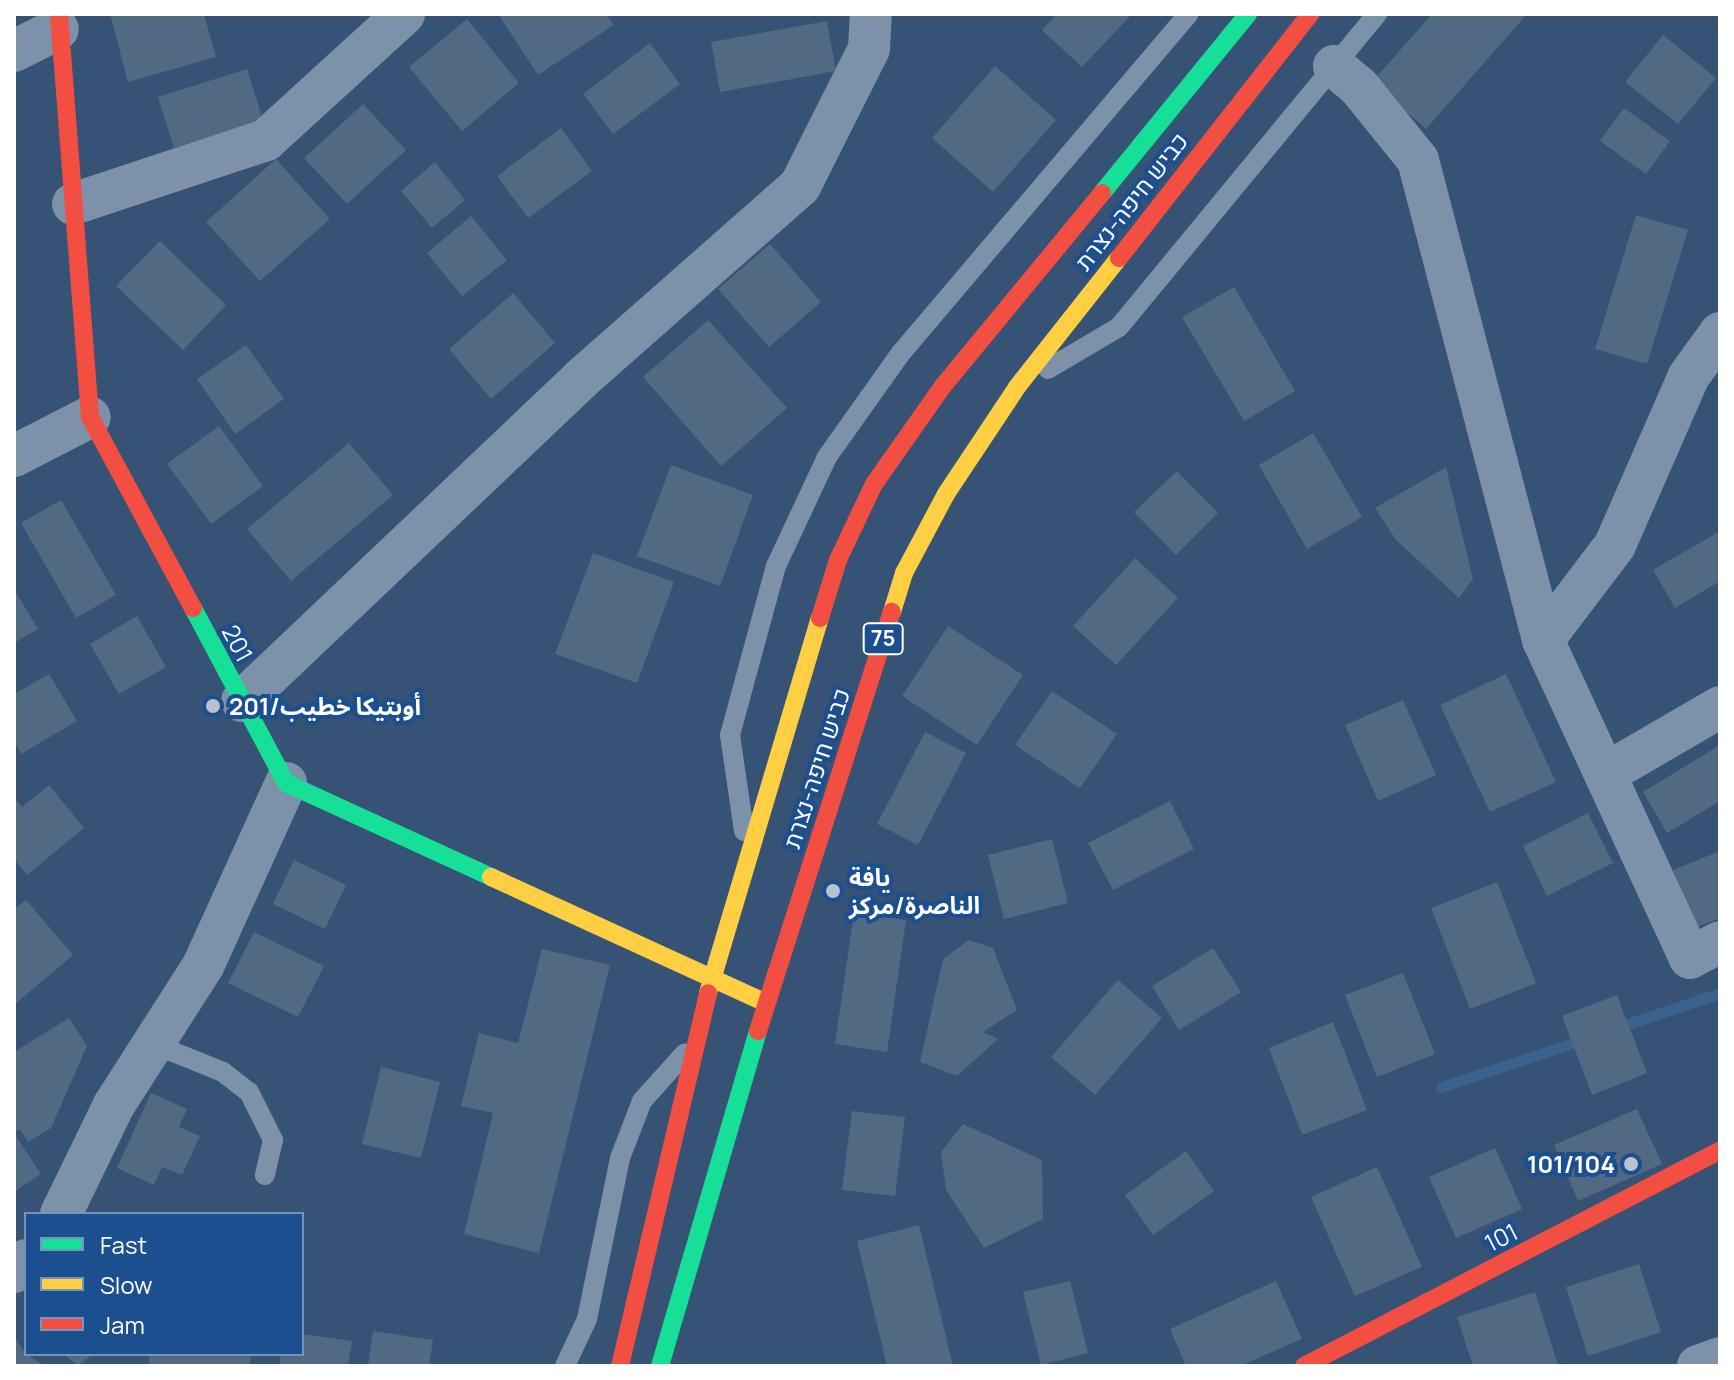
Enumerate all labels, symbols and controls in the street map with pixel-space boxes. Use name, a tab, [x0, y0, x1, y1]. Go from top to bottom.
street label: כביש חיפה-נצרת	[1068, 127, 1194, 275]
street label: 201	[216, 620, 260, 666]
road number: 75	[861, 621, 905, 657]
street label: כביש חיפה-נצרת	[777, 684, 855, 852]
place label: أوبتيكا خطيب/201	[229, 692, 421, 720]
marker: أوبتيكا خطيب/201	[204, 697, 222, 715]
place label: يافة الناصرة/مركز	[849, 863, 980, 919]
marker: يافة الناصرة/مركز	[824, 882, 842, 900]
place label: 101/104	[1527, 1150, 1615, 1178]
marker: 101/104	[1622, 1155, 1640, 1173]
legend	[24, 1212, 304, 1356]
street label: 101	[1480, 1217, 1522, 1257]
text: Fast	[100, 1228, 147, 1261]
text: Slow	[100, 1268, 153, 1301]
text: Jam	[100, 1308, 145, 1341]

